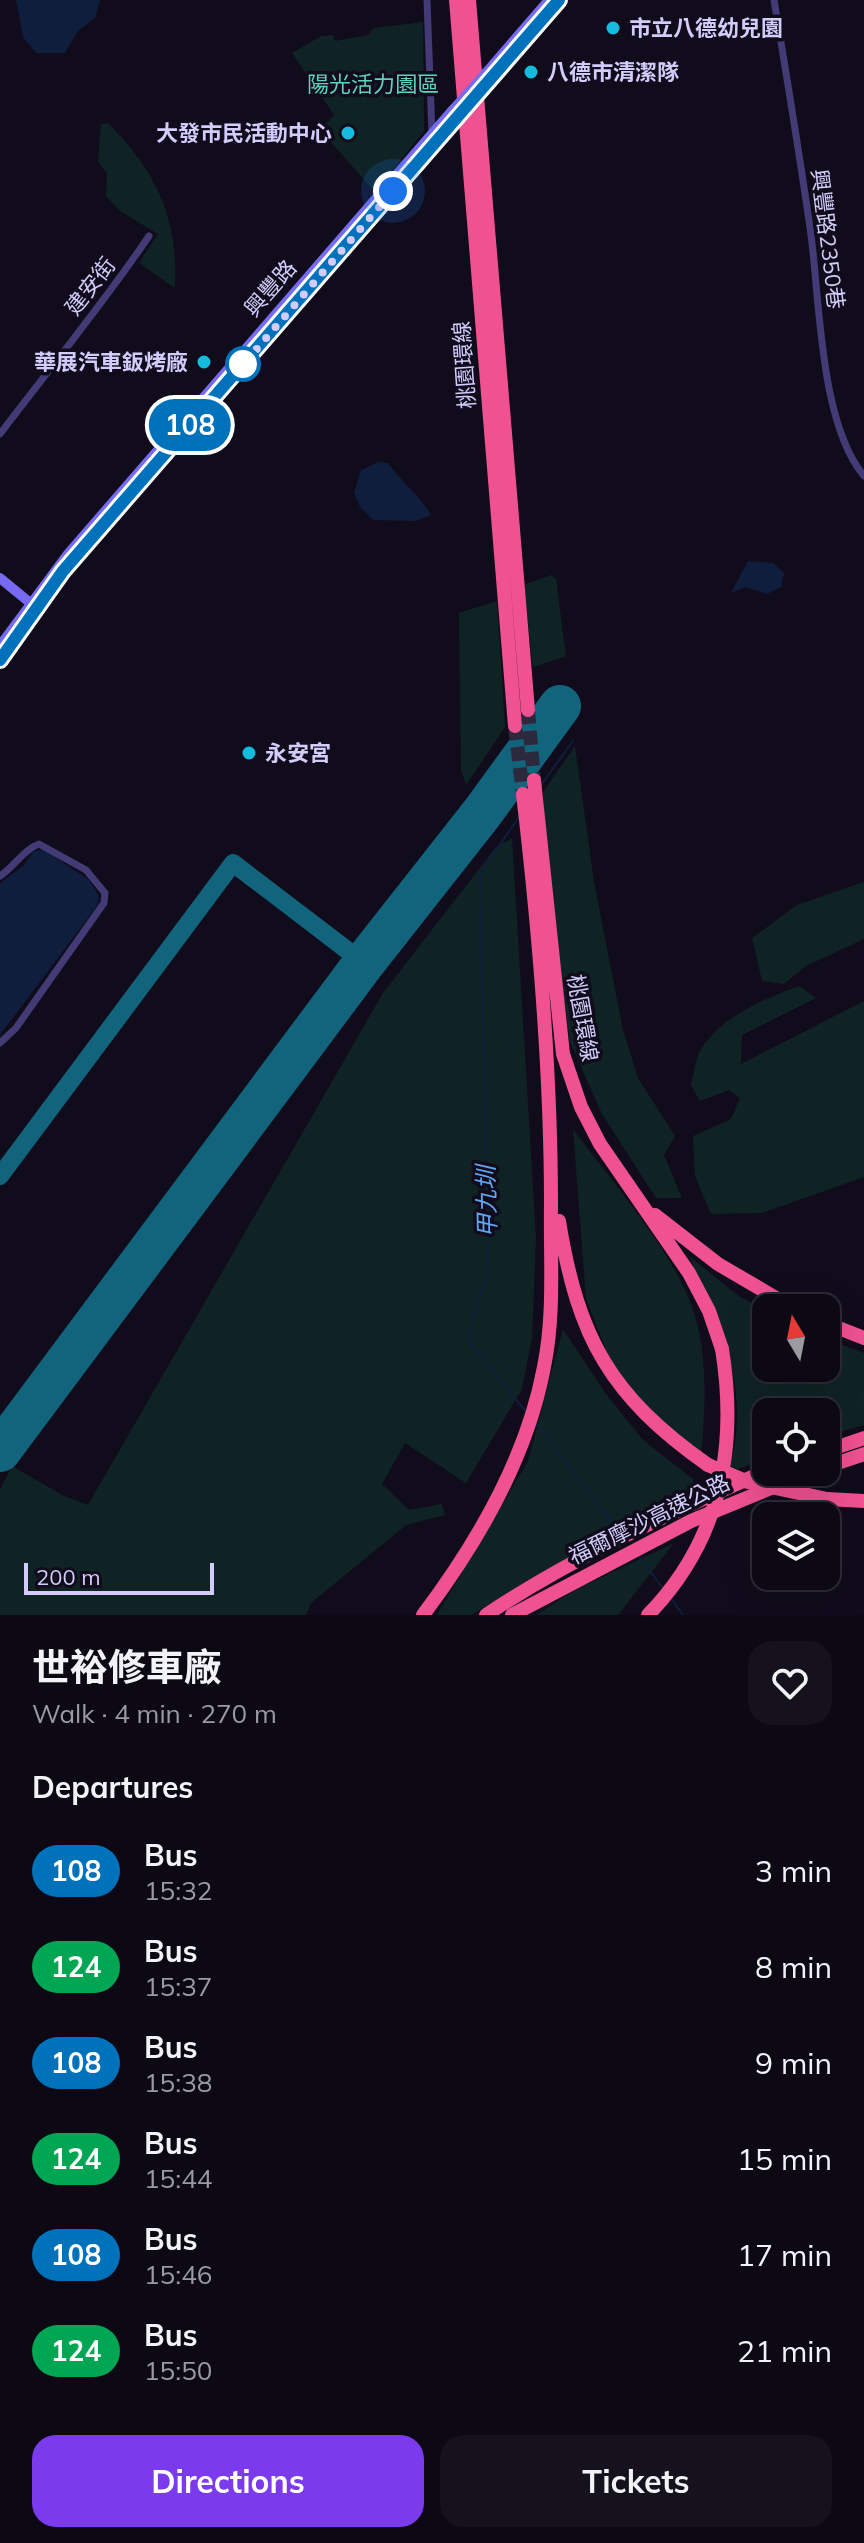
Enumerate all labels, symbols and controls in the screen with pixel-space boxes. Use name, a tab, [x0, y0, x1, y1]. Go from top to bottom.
place label: 市立八德幼兒園	[629, 14, 783, 42]
marker: 市立八德幼兒園	[604, 19, 622, 37]
place label: 八德市清潔隊	[547, 58, 679, 86]
marker: 八德市清潔隊	[522, 63, 540, 81]
park label: 陽光活力園區	[307, 70, 439, 98]
place label: 大發市民活動中心	[156, 119, 332, 147]
marker: 大發市民活動中心	[339, 124, 357, 142]
street label: 興豐路2350巷	[806, 167, 850, 311]
your location	[373, 171, 413, 211]
street label: 建安街	[59, 251, 121, 321]
street label: 興豐路	[238, 254, 302, 322]
street label: 桃園環線	[447, 320, 481, 410]
unlabelled marker	[226, 347, 260, 381]
place label: 華展汽車鈑烤廠	[34, 348, 188, 376]
marker: 華展汽車鈑烤廠	[195, 353, 213, 371]
line badge: 108	[144, 399, 236, 451]
text: 108	[165, 407, 215, 442]
place label: 永安宮	[265, 739, 331, 767]
marker: 永安宮	[240, 744, 258, 762]
street label: 桃園環線	[562, 972, 604, 1064]
water label: 甲九圳	[470, 1163, 502, 1238]
north arrow	[752, 1294, 840, 1382]
map controls	[752, 1294, 840, 1590]
button: locate	[752, 1398, 840, 1486]
street label: 福爾摩沙高速公路	[564, 1468, 734, 1570]
button: layers	[752, 1502, 840, 1590]
scale bar	[24, 1559, 214, 1595]
text: 200 m	[36, 1563, 101, 1591]
button: heart	[748, 1641, 832, 1725]
text: 世裕修車廠	[32, 1643, 222, 1691]
text: Walk · 4 min · 270 m	[32, 1697, 277, 1730]
text: Departures	[32, 1768, 193, 1806]
text: Bus	[144, 1836, 198, 1874]
text: 3 min	[755, 1852, 832, 1890]
text: 108	[51, 1853, 101, 1888]
text: 15:32	[144, 1874, 212, 1907]
text: Bus	[144, 1932, 198, 1970]
text: 8 min	[755, 1948, 832, 1986]
text: 124	[51, 1949, 101, 1984]
text: 15:37	[144, 1970, 212, 2003]
text: Bus	[144, 2028, 198, 2066]
text: 9 min	[755, 2044, 832, 2082]
text: 108	[51, 2045, 101, 2080]
text: 15:38	[144, 2066, 212, 2099]
text: Bus	[144, 2124, 198, 2162]
text: 15 min	[737, 2140, 832, 2178]
text: 124	[51, 2141, 101, 2176]
text: 15:44	[144, 2162, 212, 2195]
text: Bus	[144, 2220, 198, 2258]
text: 17 min	[737, 2236, 832, 2274]
text: 108	[51, 2237, 101, 2272]
text: 15:46	[144, 2258, 212, 2291]
text: Bus	[144, 2316, 198, 2354]
text: 21 min	[737, 2332, 832, 2370]
text: 124	[51, 2333, 101, 2368]
text: 15:50	[144, 2354, 212, 2387]
button: Directions	[32, 2435, 424, 2527]
button: Tickets	[440, 2435, 832, 2527]

